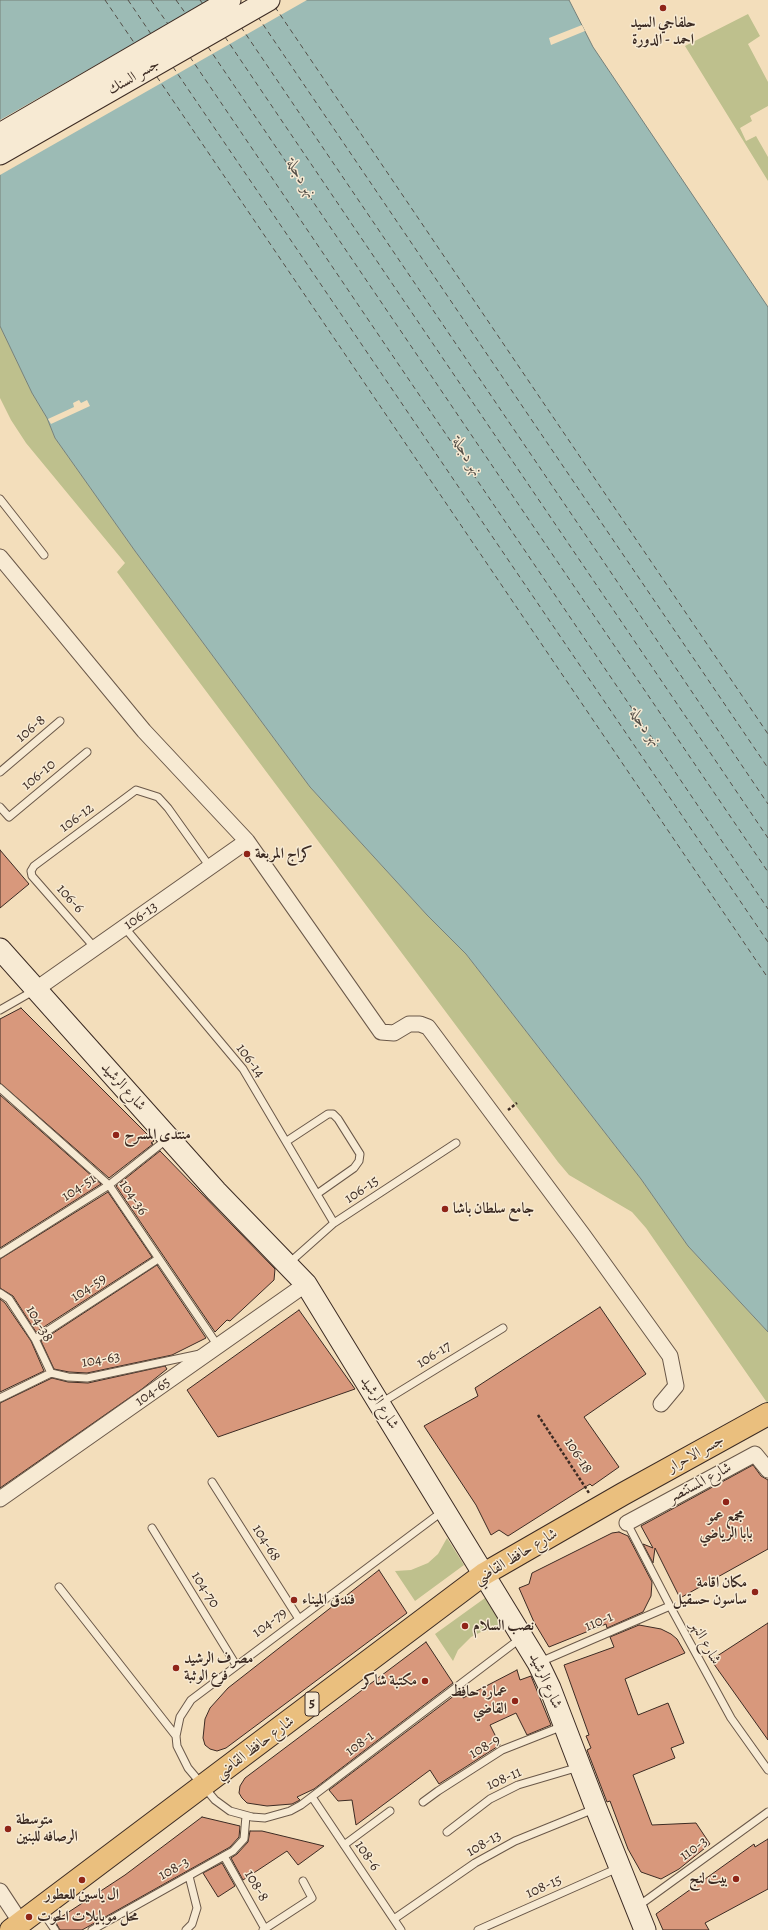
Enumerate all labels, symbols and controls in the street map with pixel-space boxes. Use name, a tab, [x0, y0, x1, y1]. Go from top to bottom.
marker: حلفاجي السيد احمد - الدورة	[658, 3, 668, 13]
place label: حلفاجي السيد احمد - الدورة	[630, 14, 696, 49]
street label: جسر السنك	[105, 55, 163, 99]
water label: نهر دجلة	[282, 156, 320, 202]
water label: نهر دجلة	[448, 434, 486, 480]
water label: نهر دجلة	[625, 705, 665, 751]
street label: 106-8	[13, 711, 49, 747]
street label: 106-10	[18, 756, 60, 794]
street label: 106-12	[56, 800, 98, 836]
place label: كراج المربعة	[255, 845, 312, 863]
marker: كراج المربعة	[242, 849, 252, 859]
street label: 106-6	[52, 881, 88, 917]
street label: 106-13	[121, 898, 161, 934]
street label: 106-14	[232, 1040, 268, 1082]
street label: شارع الرشيد	[97, 1059, 149, 1115]
place label: منتدى المسرح	[124, 1126, 191, 1144]
marker: منتدى المسرح	[111, 1130, 121, 1140]
street label: 104-51	[58, 1170, 100, 1206]
street label: 106-15	[341, 1172, 383, 1208]
street label: 104-36	[115, 1177, 151, 1219]
place label: جامع سلطان باشا	[453, 1200, 534, 1218]
marker: جامع سلطان باشا	[440, 1204, 450, 1214]
street label: 104-59	[68, 1270, 110, 1306]
street label: 104-38	[21, 1303, 57, 1345]
street label: 106-17	[413, 1338, 455, 1372]
street label: 104-63	[80, 1348, 122, 1372]
street label: 104-65	[132, 1373, 174, 1411]
street label: شارع الرشيد	[356, 1373, 402, 1433]
street label: جسر الاحرار	[664, 1431, 728, 1477]
street label: 106-18	[560, 1435, 596, 1477]
street label: شارع المستنصر	[665, 1459, 735, 1507]
marker: مجمع عمو بابا الرياضي	[721, 1497, 731, 1507]
place label: مجمع عمو بابا الرياضي	[699, 1508, 753, 1543]
street label: 104-68	[248, 1521, 284, 1565]
street label: شارع حافظ القاضي	[471, 1525, 561, 1589]
street label: 104-70	[187, 1568, 223, 1612]
place label: مكان اقامة ساسون حسقيل	[673, 1574, 747, 1609]
marker: مكان اقامة ساسون حسقيل	[750, 1587, 760, 1597]
place label: فندق الميناء	[302, 1591, 355, 1609]
marker: فندق الميناء	[289, 1595, 299, 1605]
street label: 104-79	[249, 1604, 291, 1642]
street label: 110-1	[582, 1608, 616, 1636]
place label: نصب السلام	[473, 1617, 534, 1635]
street label: شارع النهر	[686, 1618, 724, 1668]
marker: نصب السلام	[460, 1621, 470, 1631]
place label: مصرف الرشيد فرع الوثبة	[184, 1650, 253, 1685]
street label: شارع الرشيد	[524, 1650, 566, 1712]
marker: مصرف الرشيد فرع الوثبة	[171, 1663, 181, 1673]
place label: مكتبة شاكر	[362, 1672, 417, 1690]
marker: مكتبة شاكر	[420, 1676, 430, 1686]
place label: عمارة حافظ القاضي	[451, 1683, 507, 1718]
road number: 5	[305, 1692, 319, 1716]
marker: عمارة حافظ القاضي	[510, 1696, 520, 1706]
street label: شارع حافظ القاضي	[212, 1712, 298, 1784]
street label: 108-1	[342, 1727, 378, 1761]
street label: 108-9	[466, 1731, 504, 1763]
street label: 108-11	[484, 1763, 524, 1795]
place label: متوسطة الرصافه للبنين	[16, 1811, 78, 1846]
marker: متوسطة الرصافه للبنين	[3, 1824, 13, 1834]
street label: 108-13	[463, 1827, 505, 1861]
street label: 110-3	[676, 1833, 712, 1865]
street label: 108-6	[350, 1837, 384, 1875]
street label: 108-3	[155, 1853, 193, 1885]
street label: 108-8	[240, 1867, 272, 1905]
place label: بيت لنج	[689, 1870, 728, 1888]
street label: 108-15	[523, 1871, 565, 1903]
marker: بيت لنج	[731, 1874, 741, 1884]
marker: ال ياسين للعطور	[77, 1875, 87, 1885]
place label: ال ياسين للعطور	[45, 1886, 119, 1904]
place label: محل موبايلات الحوت	[37, 1908, 138, 1926]
marker: محل موبايلات الحوت	[24, 1912, 34, 1922]

